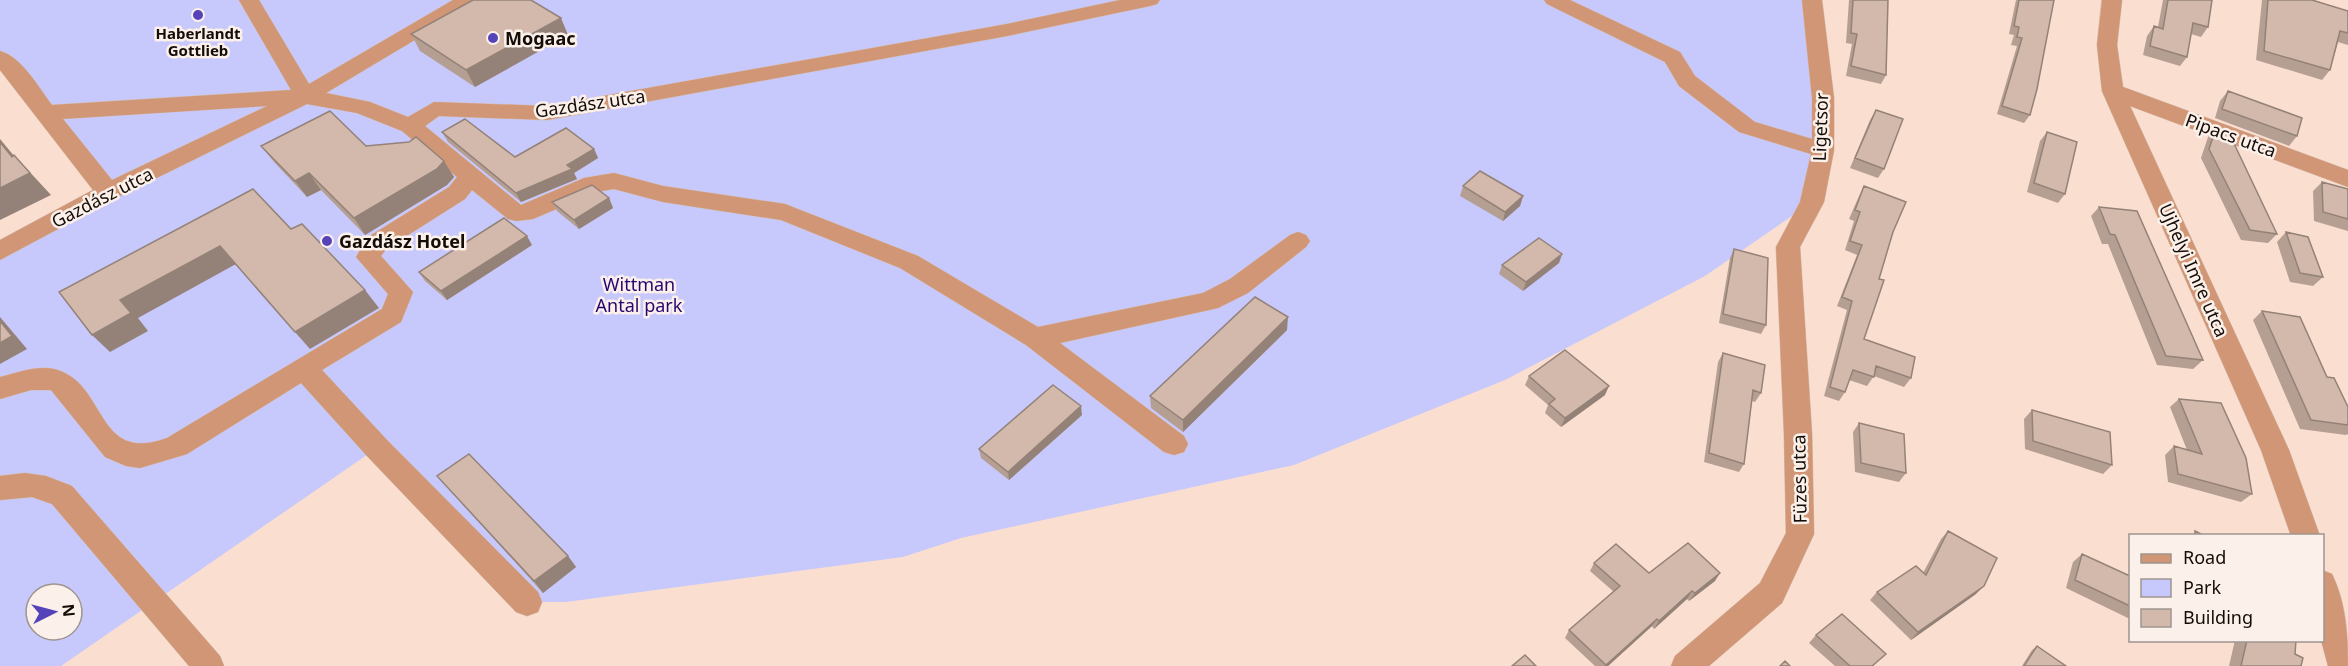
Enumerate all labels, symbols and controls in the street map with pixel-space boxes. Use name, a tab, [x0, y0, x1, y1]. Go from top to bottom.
marker: Haberlandt Gottlieb	[191, 8, 205, 22]
place label: Haberlandt Gottlieb	[156, 23, 241, 60]
place label: Mogaac	[505, 26, 575, 50]
marker: Mogaac	[486, 31, 500, 45]
street label: Gazdász utca	[533, 83, 647, 123]
street label: Ligetsor	[1807, 92, 1833, 162]
street label: Pipacs utca	[2182, 107, 2280, 163]
street label: Gazdász utca	[47, 161, 157, 233]
street label: Ujhelyi Imre utca	[2154, 200, 2234, 340]
place label: Gazdász Hotel	[339, 229, 465, 253]
marker: Gazdász Hotel	[320, 234, 334, 248]
park label: Wittman Antal park	[596, 272, 683, 317]
street label: Füzes utca	[1786, 434, 1812, 524]
legend	[2129, 534, 2324, 642]
text: Road	[2183, 545, 2226, 569]
text: Park	[2183, 575, 2221, 599]
north arrow	[24, 582, 84, 642]
text: N	[57, 603, 81, 618]
text: Building	[2183, 605, 2253, 629]

